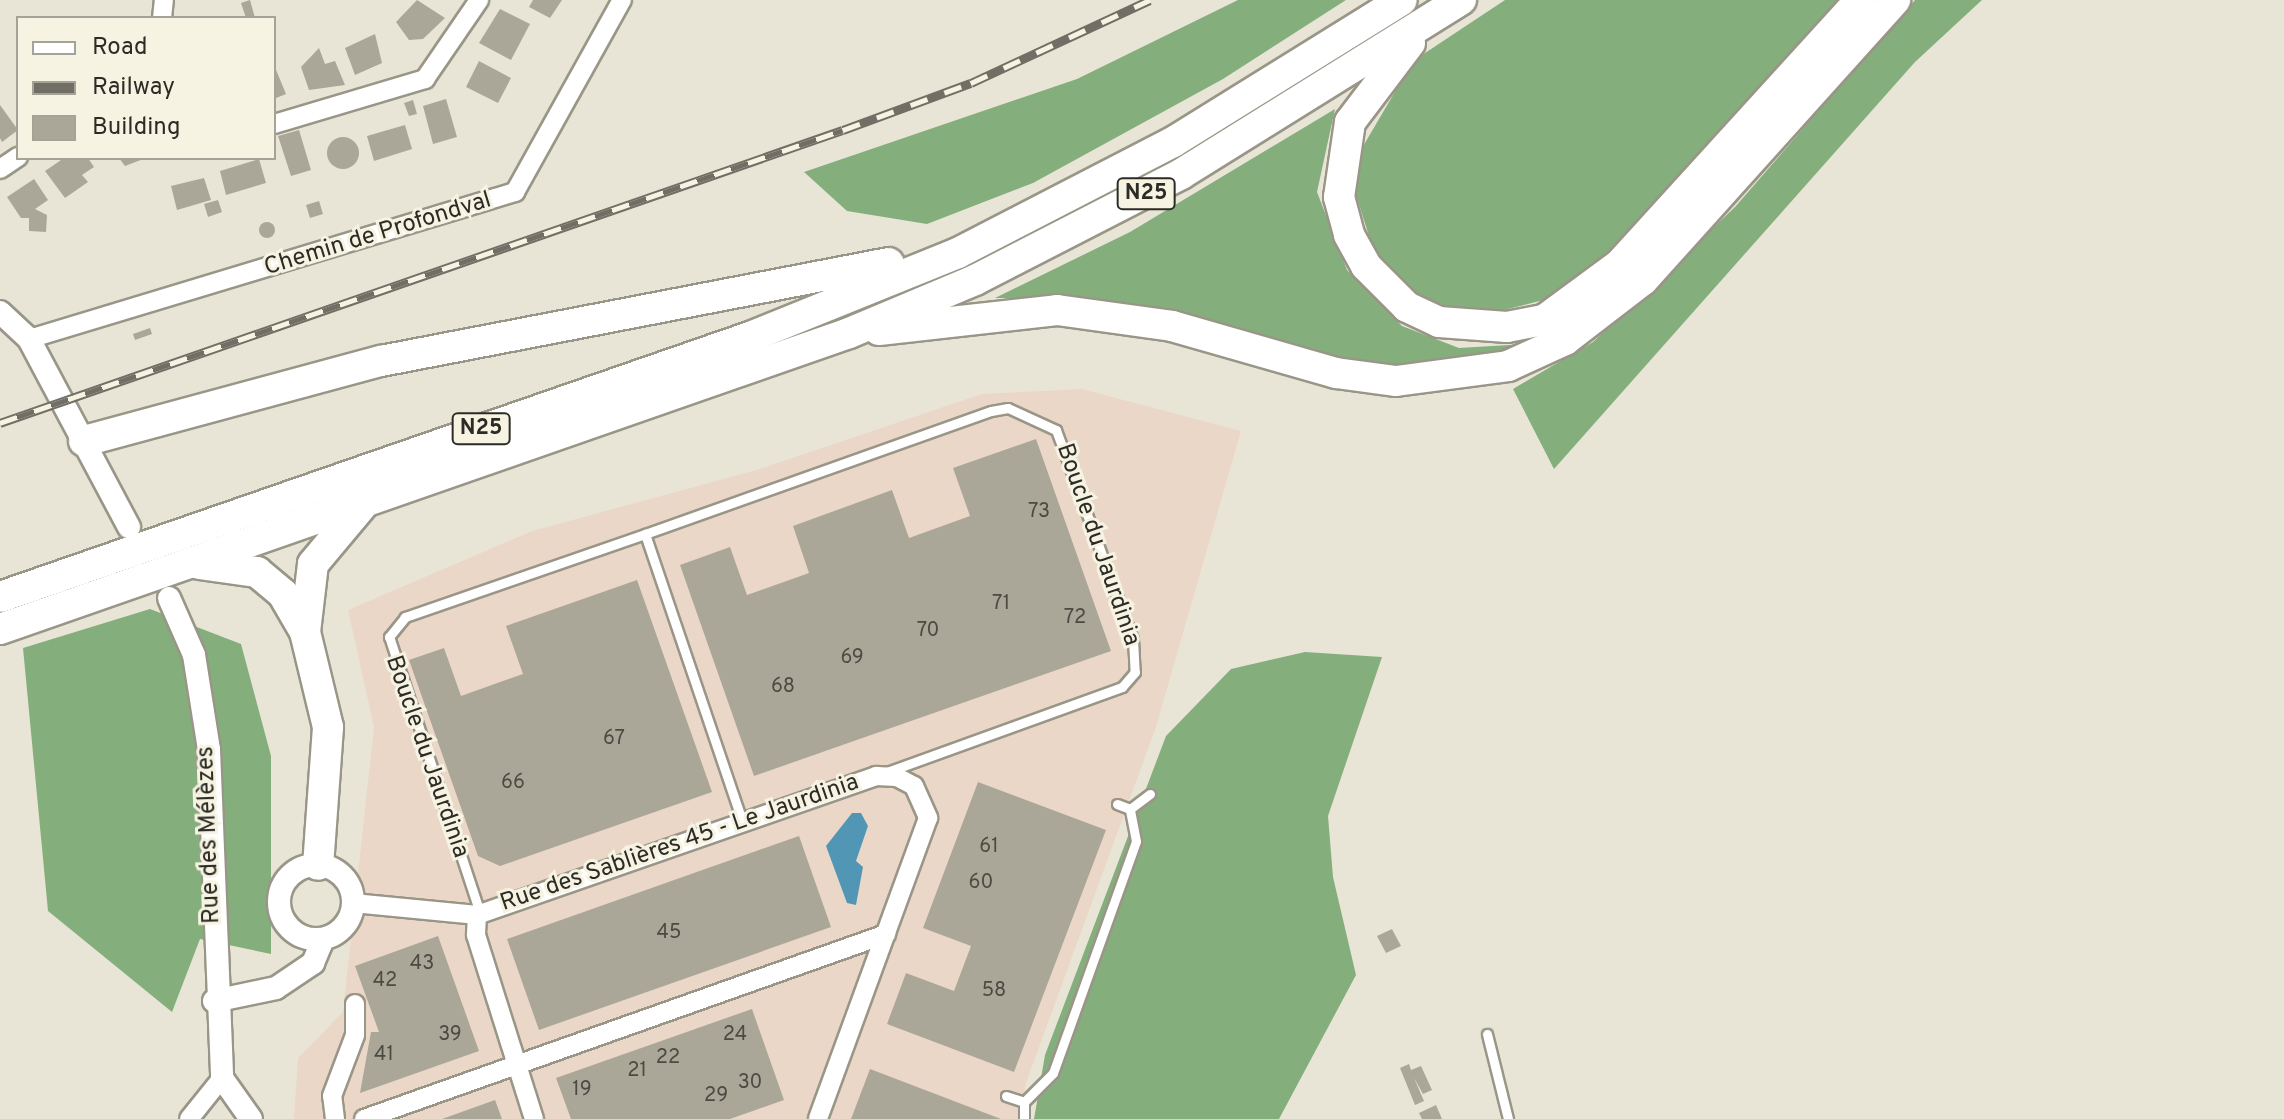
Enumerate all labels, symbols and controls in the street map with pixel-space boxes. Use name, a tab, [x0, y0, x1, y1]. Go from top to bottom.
legend	[16, 16, 276, 160]
text: Road	[92, 33, 148, 63]
text: Railway	[92, 73, 175, 103]
text: Building	[92, 113, 181, 143]
road number: N25	[1116, 176, 1176, 212]
street label: Chemin de Profondval	[261, 187, 495, 283]
road number: N25	[451, 411, 511, 447]
street label: Boucle du Jaurdinia	[1049, 440, 1145, 650]
house number: 73	[1028, 500, 1050, 524]
house number: 71	[992, 592, 1010, 616]
house number: 72	[1064, 606, 1086, 630]
house number: 70	[917, 619, 939, 643]
house number: 69	[840, 646, 864, 670]
street label: Boucle du Jaurdinia	[378, 652, 474, 862]
house number: 68	[771, 675, 795, 699]
house number: 67	[603, 727, 625, 751]
street label: Rue des Mélèzes	[193, 746, 227, 924]
street label: Rue des Sablières 45 - Le Jaurdinia	[497, 769, 863, 919]
house number: 66	[501, 771, 525, 795]
house number: 61	[979, 835, 999, 859]
house number: 60	[969, 871, 993, 895]
house number: 45	[657, 921, 681, 945]
house number: 43	[410, 952, 434, 976]
house number: 42	[373, 969, 397, 993]
house number: 58	[982, 979, 1006, 1003]
house number: 39	[438, 1023, 462, 1047]
house number: 24	[723, 1023, 747, 1047]
house number: 41	[374, 1043, 394, 1067]
house number: 22	[656, 1046, 680, 1070]
house number: 21	[627, 1059, 647, 1083]
house number: 30	[738, 1071, 762, 1095]
house number: 19	[572, 1078, 592, 1102]
house number: 29	[704, 1084, 728, 1108]

